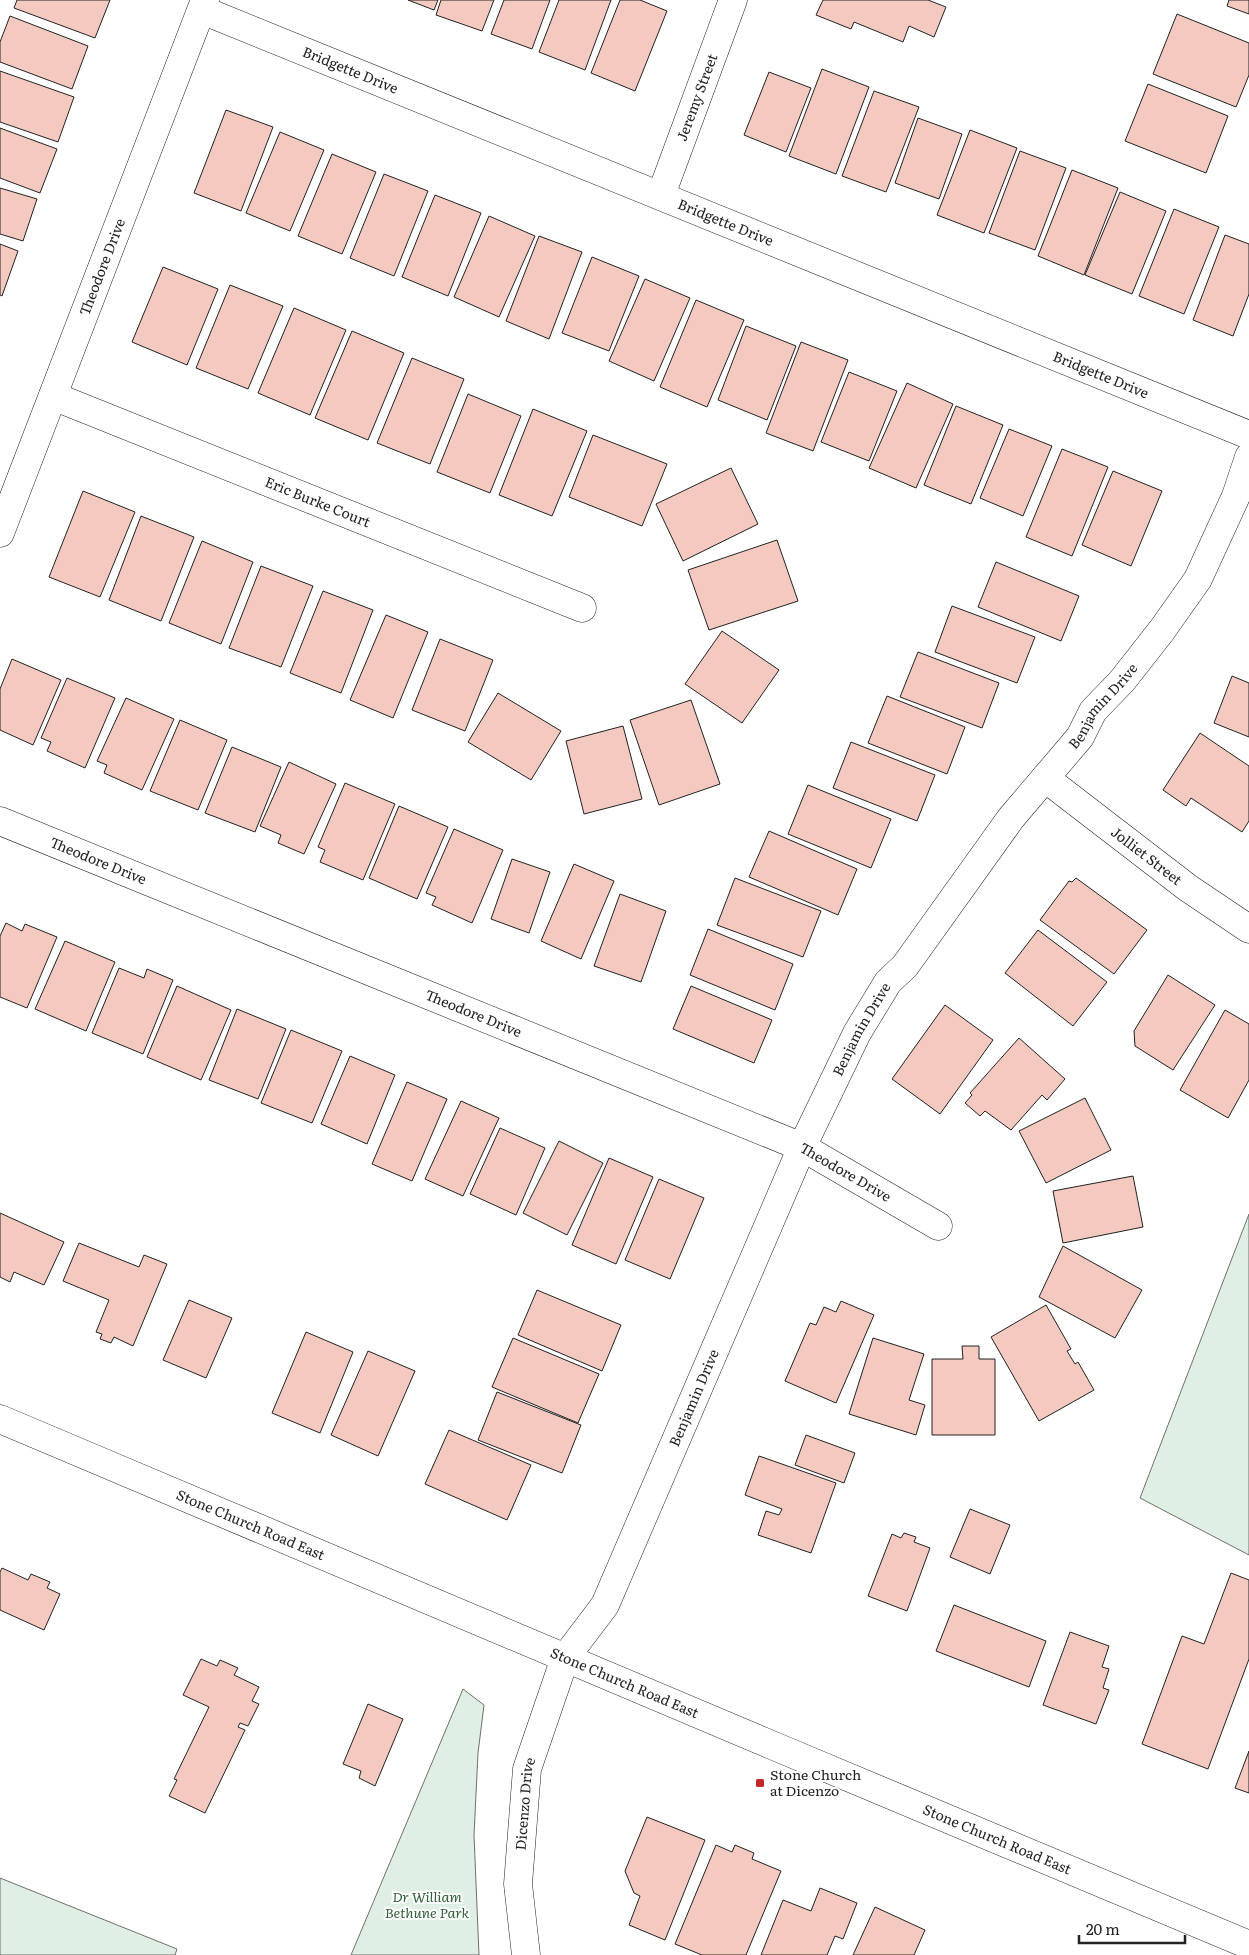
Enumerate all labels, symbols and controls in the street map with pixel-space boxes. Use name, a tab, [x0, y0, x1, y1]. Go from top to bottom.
street label: Bridgette Drive	[300, 41, 402, 98]
street label: Jeremy Street	[671, 50, 721, 144]
street label: Bridgette Drive	[675, 193, 777, 250]
street label: Theodore Drive	[74, 215, 129, 318]
street label: Bridgette Drive	[1050, 345, 1152, 402]
street label: Eric Burke Court	[262, 471, 374, 531]
street label: Benjamin Drive	[1063, 658, 1142, 753]
street label: Jolliet Street	[1107, 821, 1187, 889]
street label: Theodore Drive	[47, 831, 150, 889]
street label: Benjamin Drive	[827, 978, 895, 1079]
street label: Theodore Drive	[422, 984, 525, 1041]
street label: Theodore Drive	[797, 1137, 895, 1206]
street label: Benjamin Drive	[663, 1346, 723, 1449]
street label: Stone Church Road East	[174, 1484, 328, 1564]
street label: Stone Church Road East	[548, 1642, 702, 1722]
street label: Dicenzo Drive	[510, 1754, 539, 1851]
place label: Stone Church at Dicenzo	[770, 1764, 861, 1800]
marker: Stone Church at Dicenzo	[754, 1777, 766, 1789]
street label: Stone Church Road East	[920, 1799, 1075, 1879]
park label: Dr William Bethune Park	[385, 1886, 469, 1922]
scale bar	[1079, 1912, 1185, 1944]
text: 20 m	[1086, 1917, 1120, 1940]

